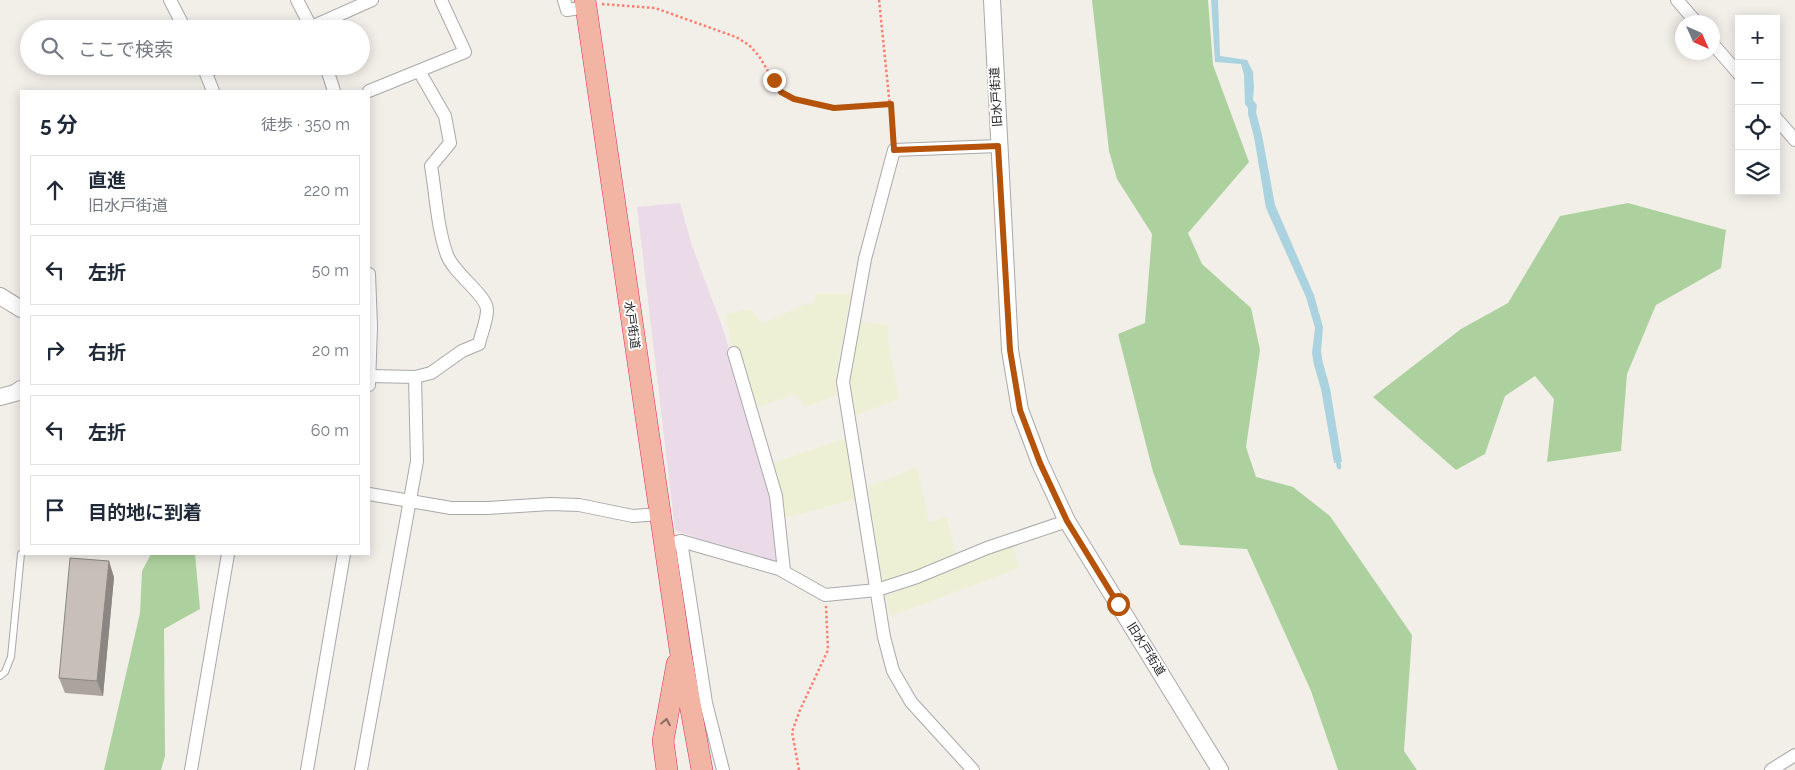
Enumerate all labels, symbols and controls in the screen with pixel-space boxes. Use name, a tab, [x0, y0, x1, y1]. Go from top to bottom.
north arrow	[1675, 15, 1720, 60]
map controls	[1735, 15, 1780, 195]
button: +	[1735, 15, 1780, 60]
search box	[20, 20, 370, 75]
icon: search	[38, 34, 66, 62]
text: ここで検索	[78, 38, 173, 60]
button: −	[1735, 60, 1780, 105]
street label: 旧水戸街道	[987, 67, 1005, 127]
route end	[763, 69, 786, 92]
button: locate	[1735, 105, 1780, 150]
text: 5 分	[40, 112, 78, 137]
text: 徒歩 · 350 m	[261, 115, 350, 134]
button: layers	[1735, 150, 1780, 195]
text: 直進	[88, 169, 126, 191]
icon: ahead	[41, 176, 69, 204]
text: 220 m	[304, 181, 349, 200]
text: 旧水戸街道	[88, 196, 168, 215]
icon: left	[41, 256, 69, 284]
text: 左折	[88, 261, 126, 283]
text: 50 m	[312, 261, 349, 280]
street label: 水戸街道	[622, 300, 642, 350]
icon: right	[41, 336, 69, 364]
text: 右折	[88, 341, 126, 363]
text: 20 m	[312, 341, 349, 360]
icon: left	[41, 416, 69, 444]
text: 左折	[88, 421, 126, 443]
text: 60 m	[311, 421, 349, 440]
icon: arrive	[41, 496, 69, 524]
text: 目的地に到着	[88, 501, 202, 523]
route start	[1107, 593, 1130, 616]
street label: 旧水戸街道	[1124, 620, 1168, 678]
one-way arrow	[661, 717, 671, 726]

